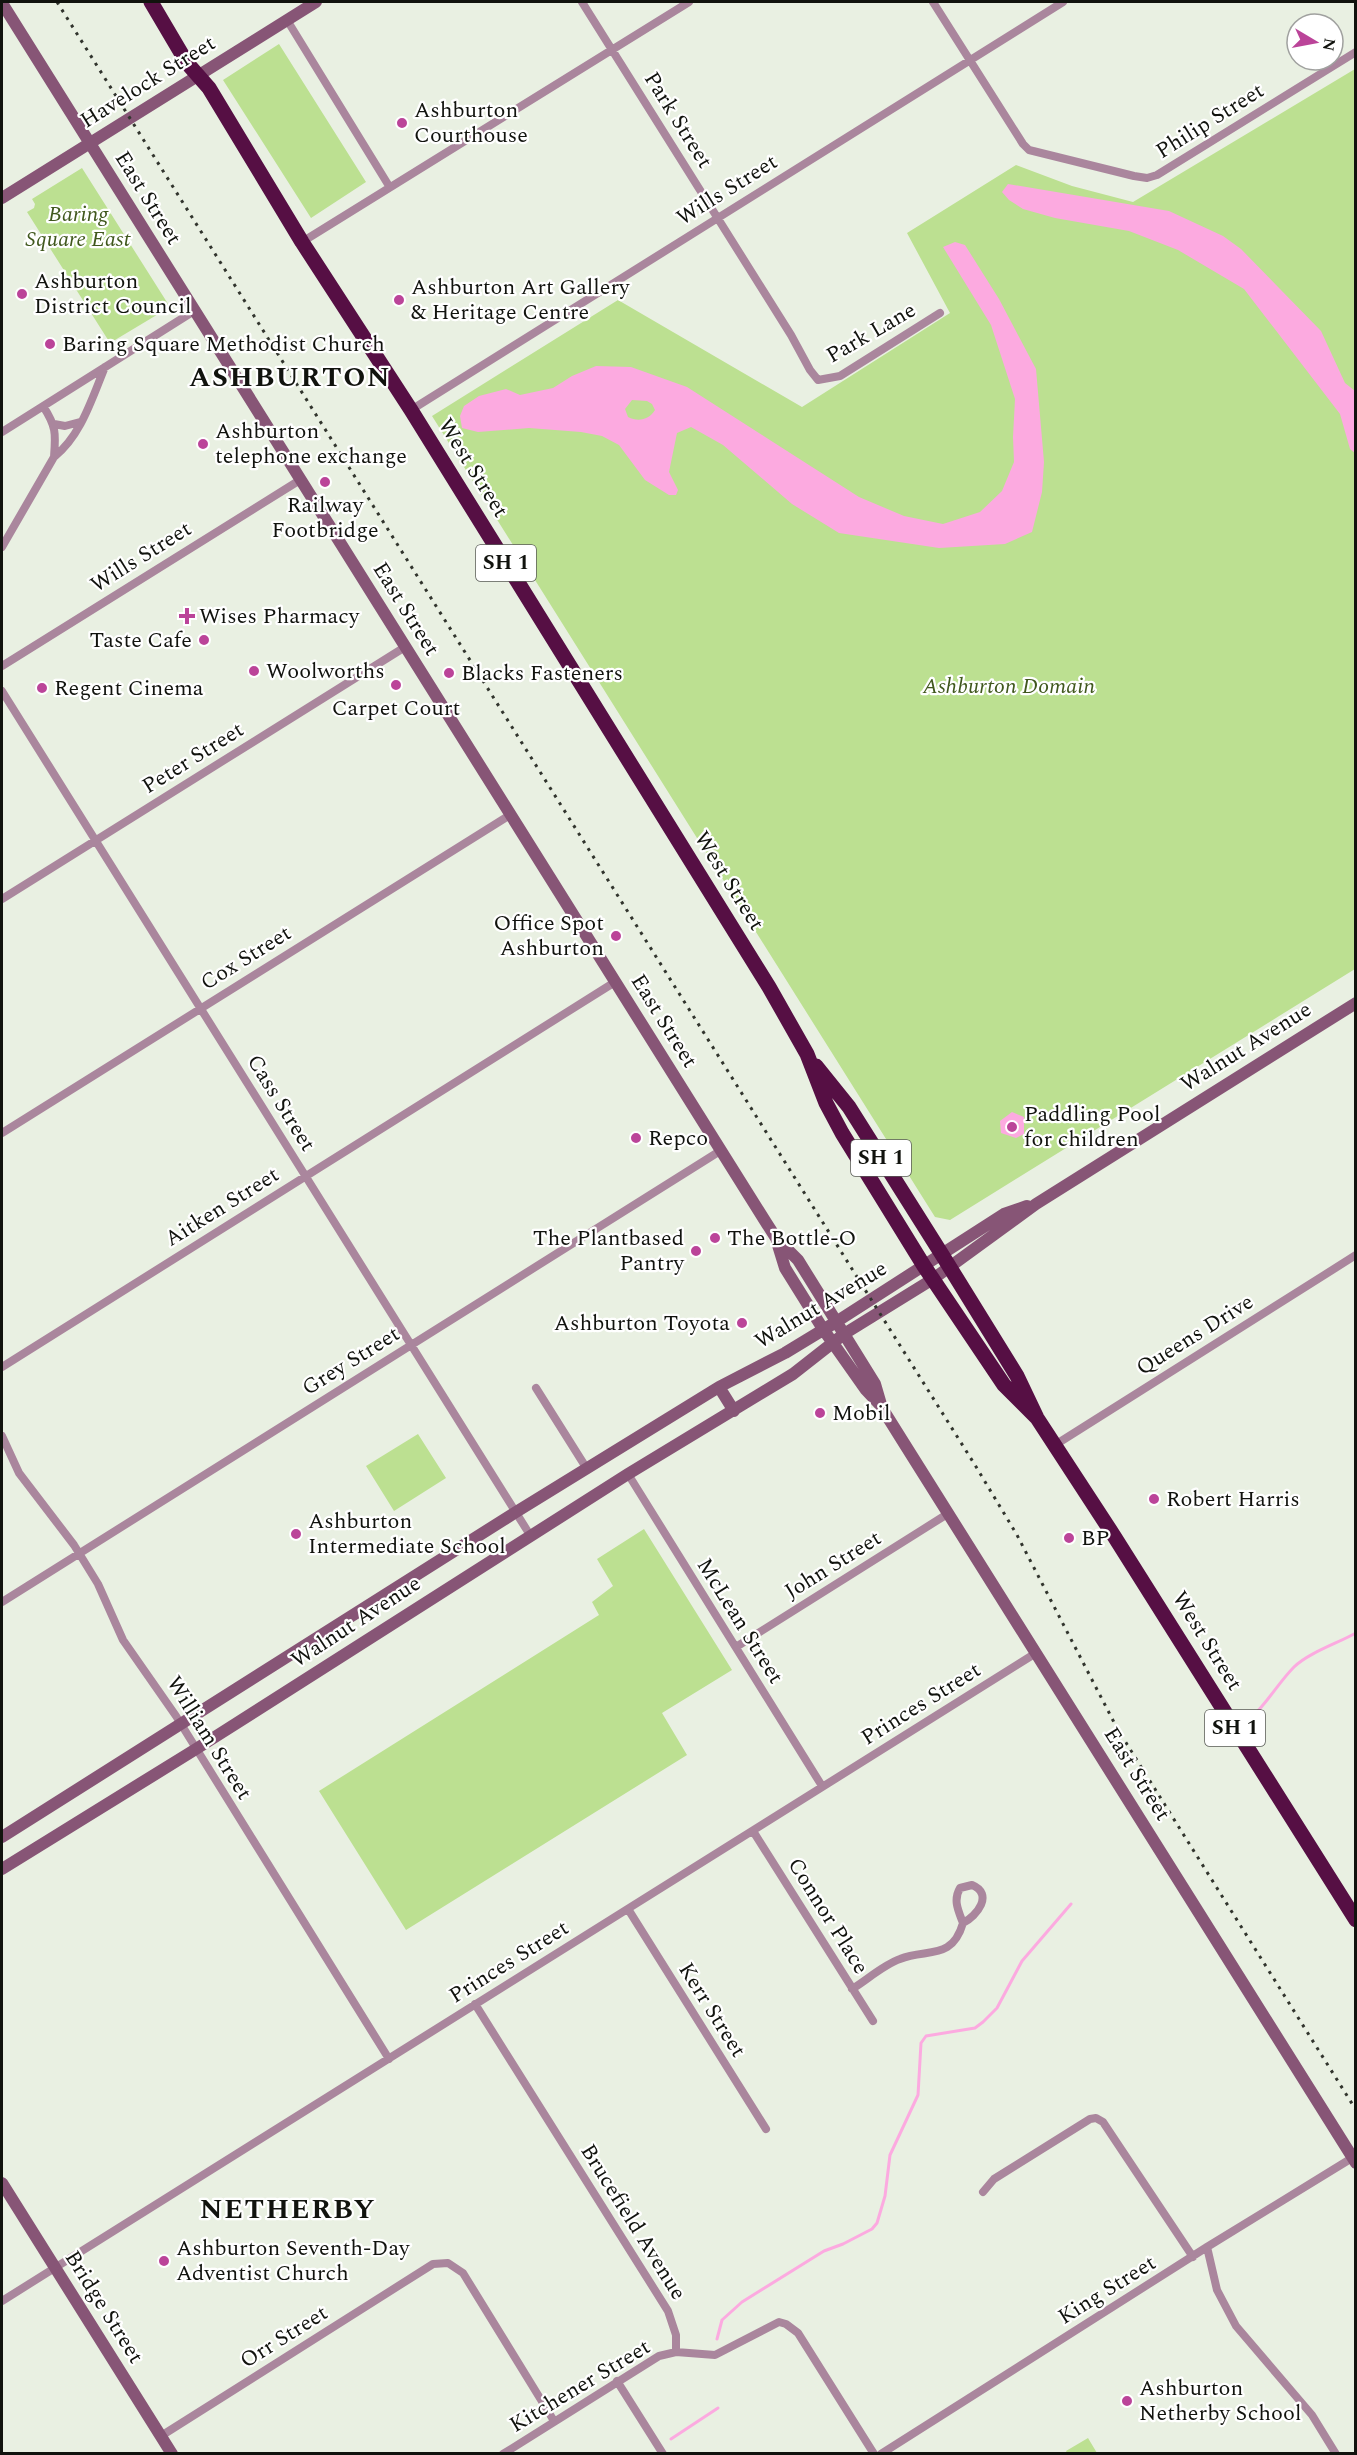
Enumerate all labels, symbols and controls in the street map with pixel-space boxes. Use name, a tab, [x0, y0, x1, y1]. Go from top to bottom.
north arrow	[1285, 12, 1345, 72]
street label: Havelock Street	[74, 27, 222, 137]
text: N	[1316, 36, 1342, 53]
street label: Park Street	[635, 65, 721, 175]
street label: Philip Street	[1149, 74, 1271, 168]
place label: Ashburton Courthouse	[414, 94, 528, 152]
marker: Ashburton Courthouse	[395, 116, 409, 130]
street label: East Street	[106, 145, 190, 252]
street label: Wills Street	[670, 146, 784, 234]
park label: Baring Square East	[26, 198, 132, 256]
place label: Ashburton District Council	[34, 265, 192, 323]
place label: Ashburton Art Gallery & Heritage Centre	[411, 271, 631, 329]
marker: Ashburton District Council	[15, 287, 29, 301]
marker: Ashburton Art Gallery & Heritage Centre	[392, 293, 406, 307]
street label: Park Lane	[820, 294, 922, 372]
place label: Baring Square Methodist Church	[62, 328, 385, 361]
marker: Baring Square Methodist Church	[43, 337, 57, 351]
district label: ASHBURTON	[189, 356, 391, 399]
street label: West Street	[429, 412, 517, 524]
place label: Ashburton telephone exchange	[215, 415, 407, 473]
marker: Ashburton telephone exchange	[196, 437, 210, 451]
marker: Railway Footbridge	[318, 475, 332, 489]
place label: Railway Footbridge	[271, 489, 379, 547]
street label: Wills Street	[84, 513, 198, 601]
road number: SH 1	[476, 545, 536, 581]
street label: East Street	[364, 556, 448, 663]
place label: Wises Pharmacy	[199, 600, 361, 633]
marker: Wises Pharmacy	[180, 609, 194, 623]
place label: Taste Cafe	[89, 624, 192, 657]
marker: Taste Cafe	[197, 633, 211, 647]
place label: Woolworths	[266, 655, 385, 688]
place label: Blacks Fasteners	[461, 657, 623, 690]
marker: Woolworths	[247, 664, 261, 678]
marker: Blacks Fasteners	[442, 666, 456, 680]
park label: Ashburton Domain	[922, 670, 1096, 703]
place label: Regent Cinema	[54, 672, 204, 705]
marker: Carpet Court	[389, 678, 403, 692]
marker: Regent Cinema	[35, 681, 49, 695]
place label: Carpet Court	[332, 692, 461, 725]
street label: Peter Street	[136, 714, 251, 802]
street label: West Street	[685, 825, 773, 937]
place label: Office Spot Ashburton	[493, 907, 604, 965]
street label: Cox Street	[194, 917, 298, 999]
marker: Office Spot Ashburton	[609, 929, 623, 943]
street label: East Street	[622, 968, 706, 1075]
street label: Walnut Avenue	[1174, 993, 1318, 1101]
street label: Cass Street	[238, 1048, 324, 1158]
place label: Paddling Pool for children	[1024, 1098, 1160, 1156]
marker: Paddling Pool for children	[1005, 1120, 1019, 1134]
place label: Repco	[648, 1122, 708, 1155]
marker: Repco	[629, 1131, 643, 1145]
road number: SH 1	[851, 1140, 911, 1176]
street label: Aitken Street	[158, 1159, 286, 1255]
place label: The Plantbased Pantry	[533, 1222, 685, 1280]
place label: The Bottle-O	[727, 1222, 856, 1255]
marker: The Bottle-O	[708, 1231, 722, 1245]
marker: The Plantbased Pantry	[689, 1244, 703, 1258]
street label: Walnut Avenue	[749, 1252, 893, 1358]
street label: Queens Drive	[1130, 1286, 1260, 1384]
place label: Ashburton Toyota	[554, 1307, 730, 1340]
marker: Ashburton Toyota	[735, 1316, 749, 1330]
street label: Grey Street	[296, 1318, 407, 1404]
place label: Mobil	[832, 1397, 891, 1430]
marker: Mobil	[813, 1406, 827, 1420]
place label: Robert Harris	[1166, 1483, 1300, 1516]
marker: Robert Harris	[1147, 1492, 1161, 1506]
place label: Ashburton Intermediate School	[308, 1505, 506, 1563]
street label: John Street	[778, 1522, 888, 1608]
place label: BP	[1081, 1522, 1110, 1555]
marker: Ashburton Intermediate School	[289, 1527, 303, 1541]
marker: BP	[1062, 1531, 1076, 1545]
street label: McLean Street	[688, 1552, 792, 1691]
street label: Walnut Avenue	[284, 1567, 428, 1677]
street label: West Street	[1163, 1585, 1251, 1697]
street label: Princes Street	[855, 1654, 988, 1754]
street label: William Street	[158, 1669, 260, 1807]
road number: SH 1	[1205, 1710, 1265, 1746]
street label: East Street	[1095, 1721, 1179, 1828]
street label: Connor Place	[779, 1851, 877, 1981]
street label: Princes Street	[443, 1912, 576, 2012]
street label: Kerr Street	[670, 1956, 754, 2064]
street label: Brucefield Avenue	[572, 2137, 694, 2307]
district label: NETHERBY	[200, 2188, 376, 2231]
place label: Ashburton Seventh-Day Adventist Church	[176, 2232, 411, 2290]
street label: Bridge Street	[56, 2244, 152, 2370]
street label: King Street	[1051, 2247, 1163, 2333]
marker: Ashburton Seventh-Day Adventist Church	[157, 2254, 171, 2268]
street label: Orr Street	[234, 2297, 335, 2377]
street label: Kitchener Street	[503, 2331, 657, 2441]
place label: Ashburton Netherby School	[1139, 2372, 1301, 2430]
marker: Ashburton Netherby School	[1120, 2394, 1134, 2408]

